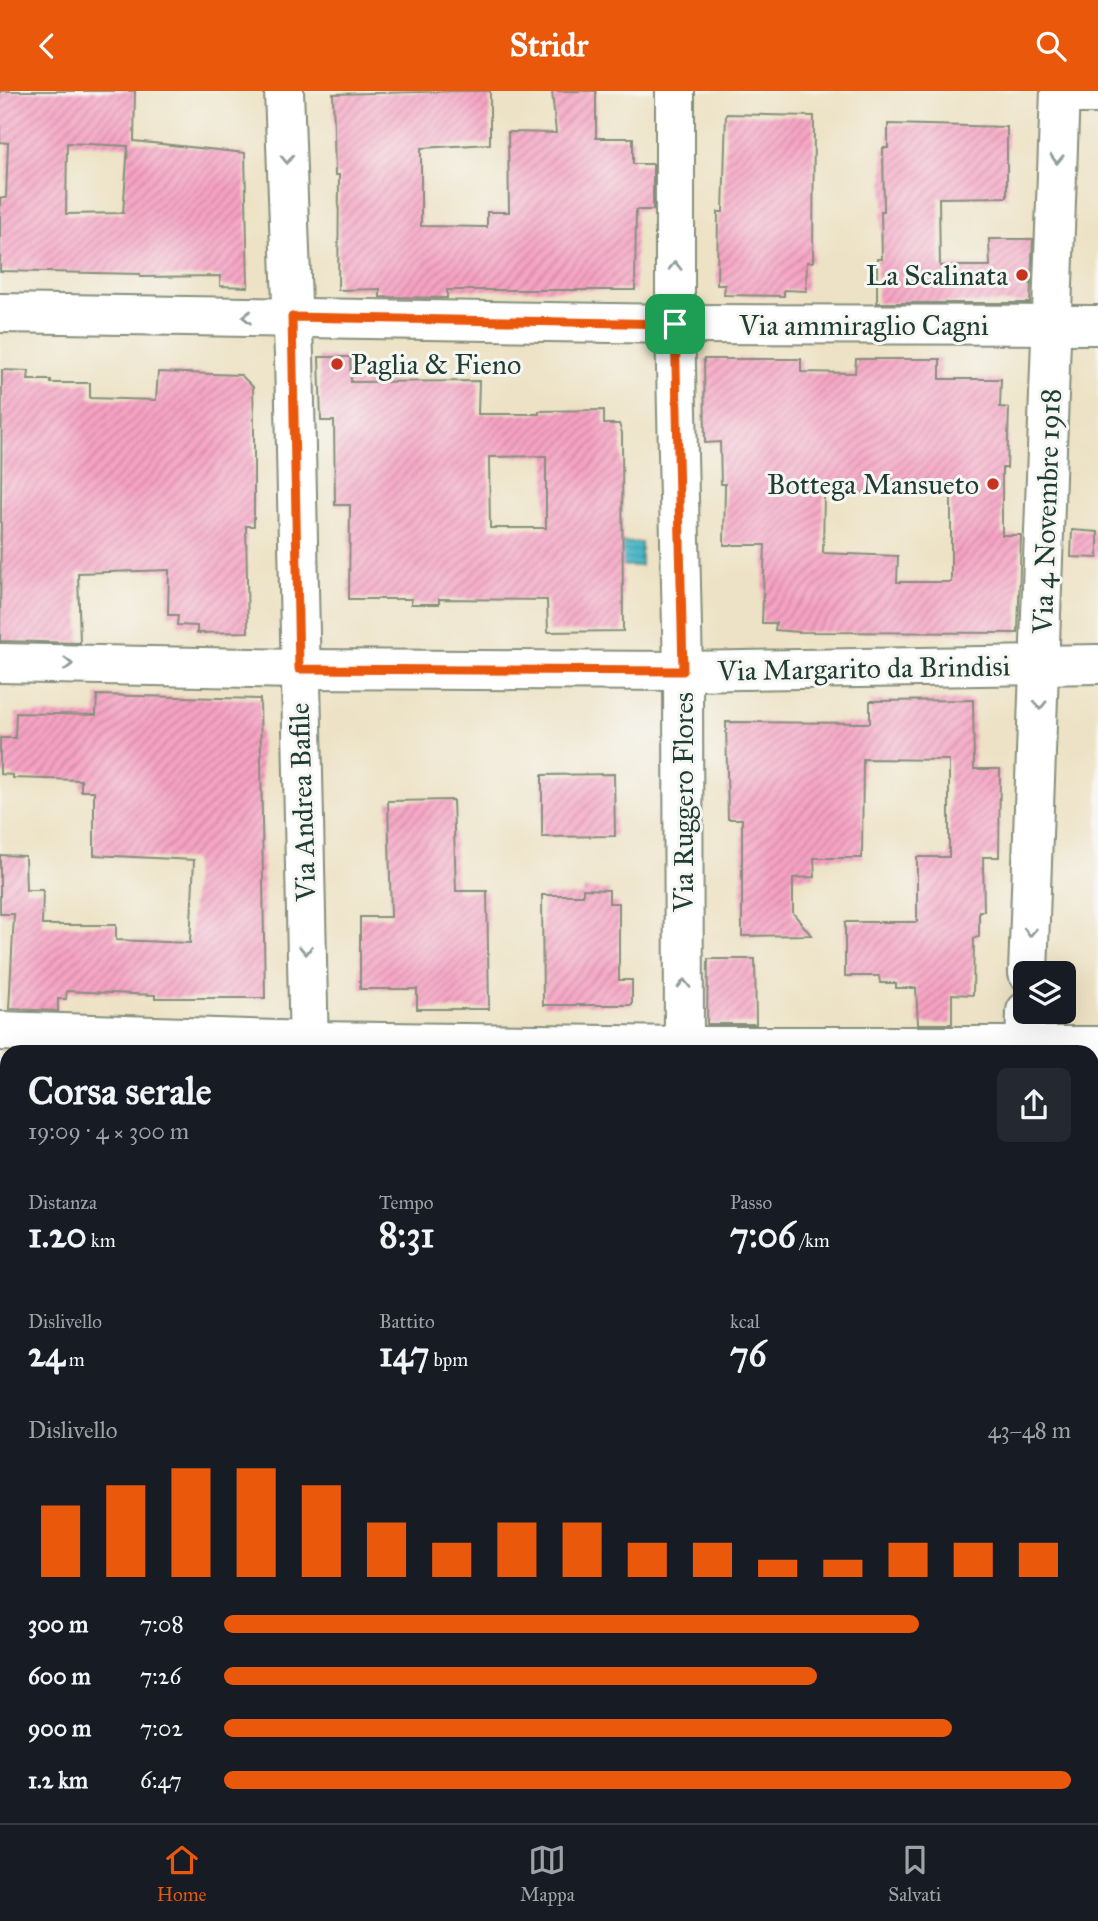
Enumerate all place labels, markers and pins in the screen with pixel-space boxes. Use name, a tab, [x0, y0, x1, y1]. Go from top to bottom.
place label: La Scalinata	[866, 258, 1008, 293]
marker: La Scalinata	[1014, 267, 1030, 283]
pin	[645, 294, 705, 354]
place label: Paglia & Fieno	[351, 347, 521, 382]
marker: Paglia & Fieno	[329, 356, 345, 372]
place label: Bottega Mansueto	[767, 467, 979, 502]
marker: Bottega Mansueto	[985, 476, 1001, 492]

